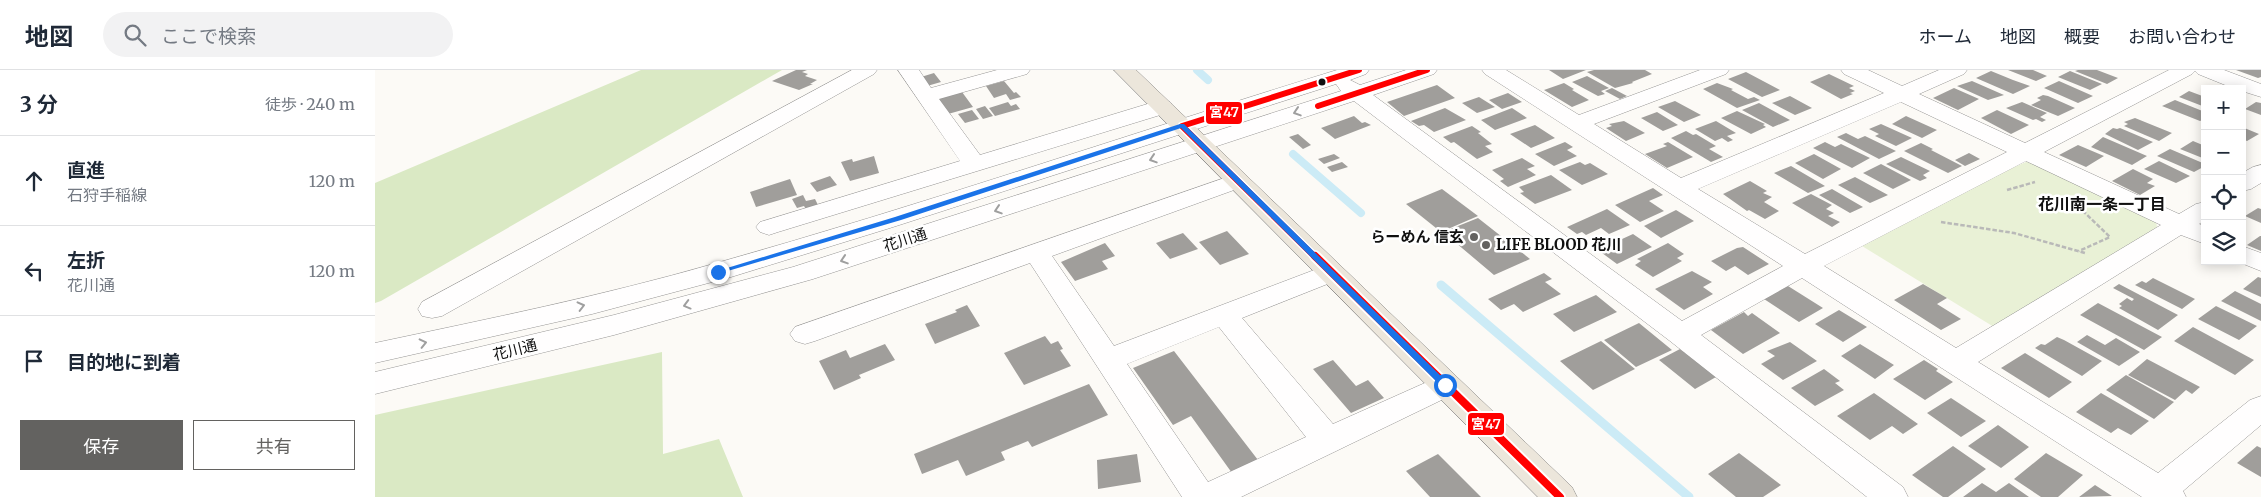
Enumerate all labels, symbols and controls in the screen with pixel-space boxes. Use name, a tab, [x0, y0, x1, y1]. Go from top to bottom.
search box	[103, 12, 453, 57]
text: 地図	[25, 21, 73, 52]
icon: search	[121, 21, 149, 49]
text: ここで検索	[161, 24, 256, 48]
text: ホーム	[1919, 25, 1972, 48]
text: 地図	[2000, 25, 2036, 48]
text: 概要	[2064, 25, 2100, 48]
text: お問い合わせ	[2128, 25, 2236, 48]
unlabelled marker	[1317, 77, 1327, 87]
map controls	[2201, 85, 2246, 265]
button: +	[2201, 85, 2246, 130]
text: 3 分	[20, 91, 58, 118]
text: 徒歩 · 240 m	[265, 94, 355, 114]
line badge: 宮47	[1205, 101, 1243, 125]
text: 宮47	[1209, 103, 1239, 121]
one-way arrow	[1294, 106, 1302, 116]
button: −	[2201, 130, 2246, 175]
one-way arrow	[1149, 154, 1157, 164]
text: 直進	[67, 158, 105, 182]
icon: ahead	[20, 167, 48, 195]
text: 120 m	[309, 171, 355, 191]
button: locate	[2201, 175, 2246, 220]
text: 石狩手稲線	[67, 185, 147, 205]
district label: 花川南一条一丁目	[2038, 194, 2166, 214]
one-way arrow	[994, 204, 1003, 214]
button: layers	[2201, 220, 2246, 265]
street label: 花川通	[881, 224, 929, 256]
place label: らーめん 信玄	[1370, 227, 1464, 246]
marker: らーめん 信玄	[1468, 231, 1480, 243]
place label: LIFE BLOOD 花川	[1496, 235, 1621, 254]
marker: LIFE BLOOD 花川	[1480, 239, 1492, 251]
text: 左折	[67, 248, 105, 272]
one-way arrow	[840, 254, 848, 264]
icon: left	[20, 257, 48, 285]
text: 120 m	[309, 261, 355, 281]
route end	[707, 261, 730, 284]
text: 花川通	[67, 275, 115, 295]
one-way arrow	[683, 299, 692, 310]
one-way arrow	[576, 301, 585, 312]
street label: 花川通	[491, 335, 539, 364]
one-way arrow	[418, 338, 427, 349]
icon: arrive	[20, 347, 48, 375]
text: 目的地に到着	[67, 350, 181, 374]
route start	[1434, 374, 1457, 397]
line badge: 宮47	[1467, 412, 1505, 436]
text: 宮47	[1471, 415, 1501, 433]
button: 保存	[20, 420, 183, 470]
button: 共有	[193, 420, 355, 470]

